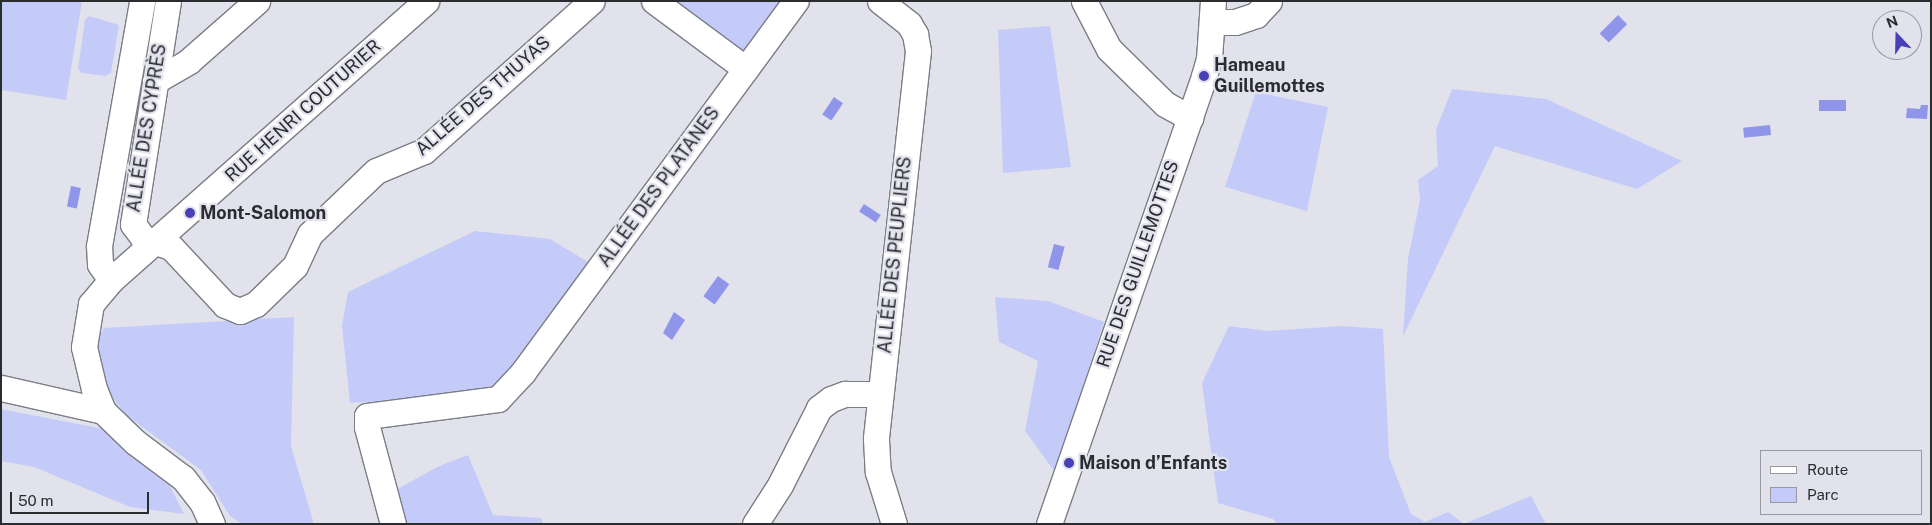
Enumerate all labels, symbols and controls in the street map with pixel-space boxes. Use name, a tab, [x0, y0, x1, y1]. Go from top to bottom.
north arrow	[1872, 10, 1922, 60]
text: N	[1884, 13, 1900, 31]
street label: ALLÉE DES THUYAS	[411, 32, 555, 160]
street label: RUE HENRI COUTURIER	[221, 35, 385, 187]
street label: ALLÉE DES CYPRÈS	[123, 42, 171, 214]
place label: Hameau Guillemottes	[1214, 55, 1325, 98]
marker: Hameau Guillemottes	[1198, 70, 1210, 82]
street label: ALLÉE DES PLATANES	[594, 103, 724, 271]
street label: ALLÉE DES PEUPLIERS	[874, 155, 916, 355]
street label: RUE DES GUILLEMOTTES	[1092, 158, 1184, 370]
place label: Mont-Salomon	[200, 202, 326, 224]
marker: Mont-Salomon	[184, 207, 196, 219]
legend	[1760, 450, 1922, 515]
place label: Maison d’Enfants	[1079, 452, 1227, 474]
marker: Maison d’Enfants	[1063, 457, 1075, 469]
text: Route	[1807, 461, 1848, 478]
scale bar	[12, 482, 151, 514]
text: Parc	[1807, 486, 1839, 503]
text: 50 m	[18, 492, 53, 509]

